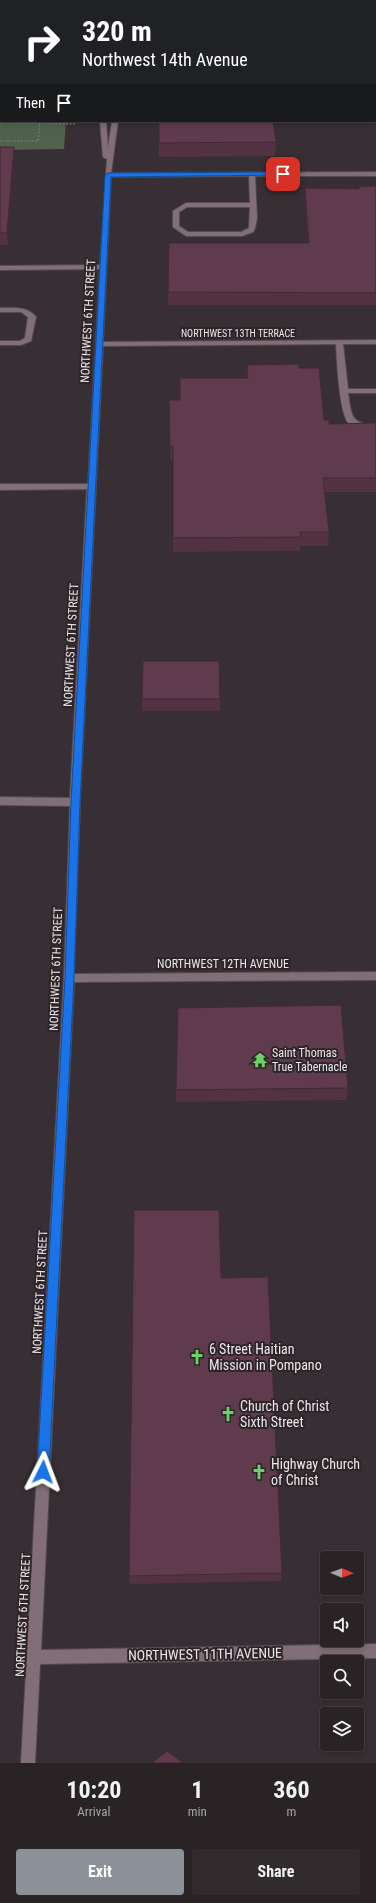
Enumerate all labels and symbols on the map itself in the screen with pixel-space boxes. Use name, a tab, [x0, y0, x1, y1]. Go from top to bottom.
pin	[266, 157, 300, 191]
street label: NORTHWEST 6TH STREET	[78, 259, 98, 383]
street label: NORTHWEST 13TH TERRACE	[181, 328, 295, 339]
street label: NORTHWEST 6TH STREET	[61, 583, 81, 707]
street label: NORTHWEST 6TH STREET	[47, 907, 65, 1031]
street label: NORTHWEST 12TH AVENUE	[157, 957, 289, 971]
place label: Saint Thomas True Tabernacle	[272, 1046, 348, 1074]
temple icon: Saint Thomas True Tabernacle	[251, 1051, 269, 1069]
street label: NORTHWEST 6TH STREET	[30, 1230, 50, 1354]
place label: 6 Street Haitian Mission in Pompano	[209, 1341, 322, 1373]
church icon: 6 Street Haitian Mission in Pompano	[188, 1348, 206, 1366]
place label: Church of Christ Sixth Street	[240, 1398, 329, 1430]
church icon: Church of Christ Sixth Street	[219, 1405, 237, 1423]
position arrow	[22, 1451, 64, 1493]
place label: Highway Church of Christ	[271, 1456, 360, 1488]
church icon: Highway Church of Christ	[250, 1463, 268, 1481]
north arrow	[320, 1551, 364, 1595]
street label: NORTHWEST 6TH STREET	[13, 1553, 33, 1677]
street label: NORTHWEST 11TH AVENUE	[128, 1645, 282, 1663]

